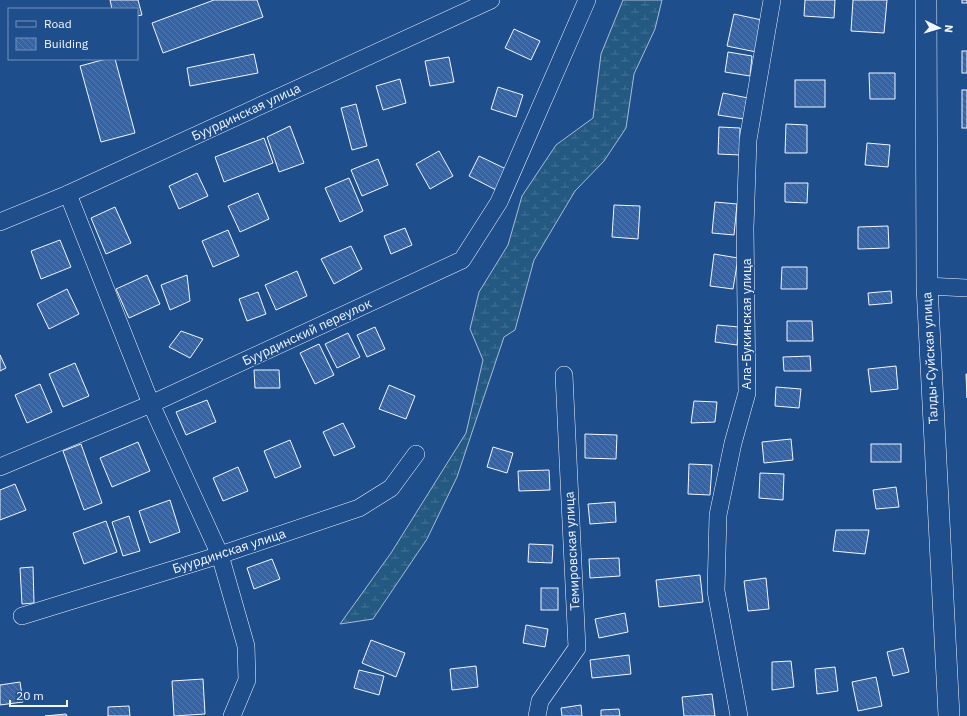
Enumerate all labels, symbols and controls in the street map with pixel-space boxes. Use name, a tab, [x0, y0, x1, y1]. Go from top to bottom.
legend	[8, 8, 138, 60]
north arrow	[919, 8, 959, 48]
text: Road	[44, 16, 72, 31]
text: N	[942, 24, 956, 33]
text: Building	[44, 36, 89, 51]
street label: Буурдинская улица	[189, 79, 303, 145]
street label: Ала-Букинская улица	[738, 258, 755, 390]
street label: Талды-Суйская улица	[918, 291, 942, 424]
street label: Буурдинский переулок	[240, 295, 374, 369]
street label: Темировская улица	[560, 491, 584, 611]
street label: Буурдинская улица	[170, 525, 288, 577]
scale bar	[10, 682, 67, 708]
text: 20 m	[16, 688, 44, 703]

